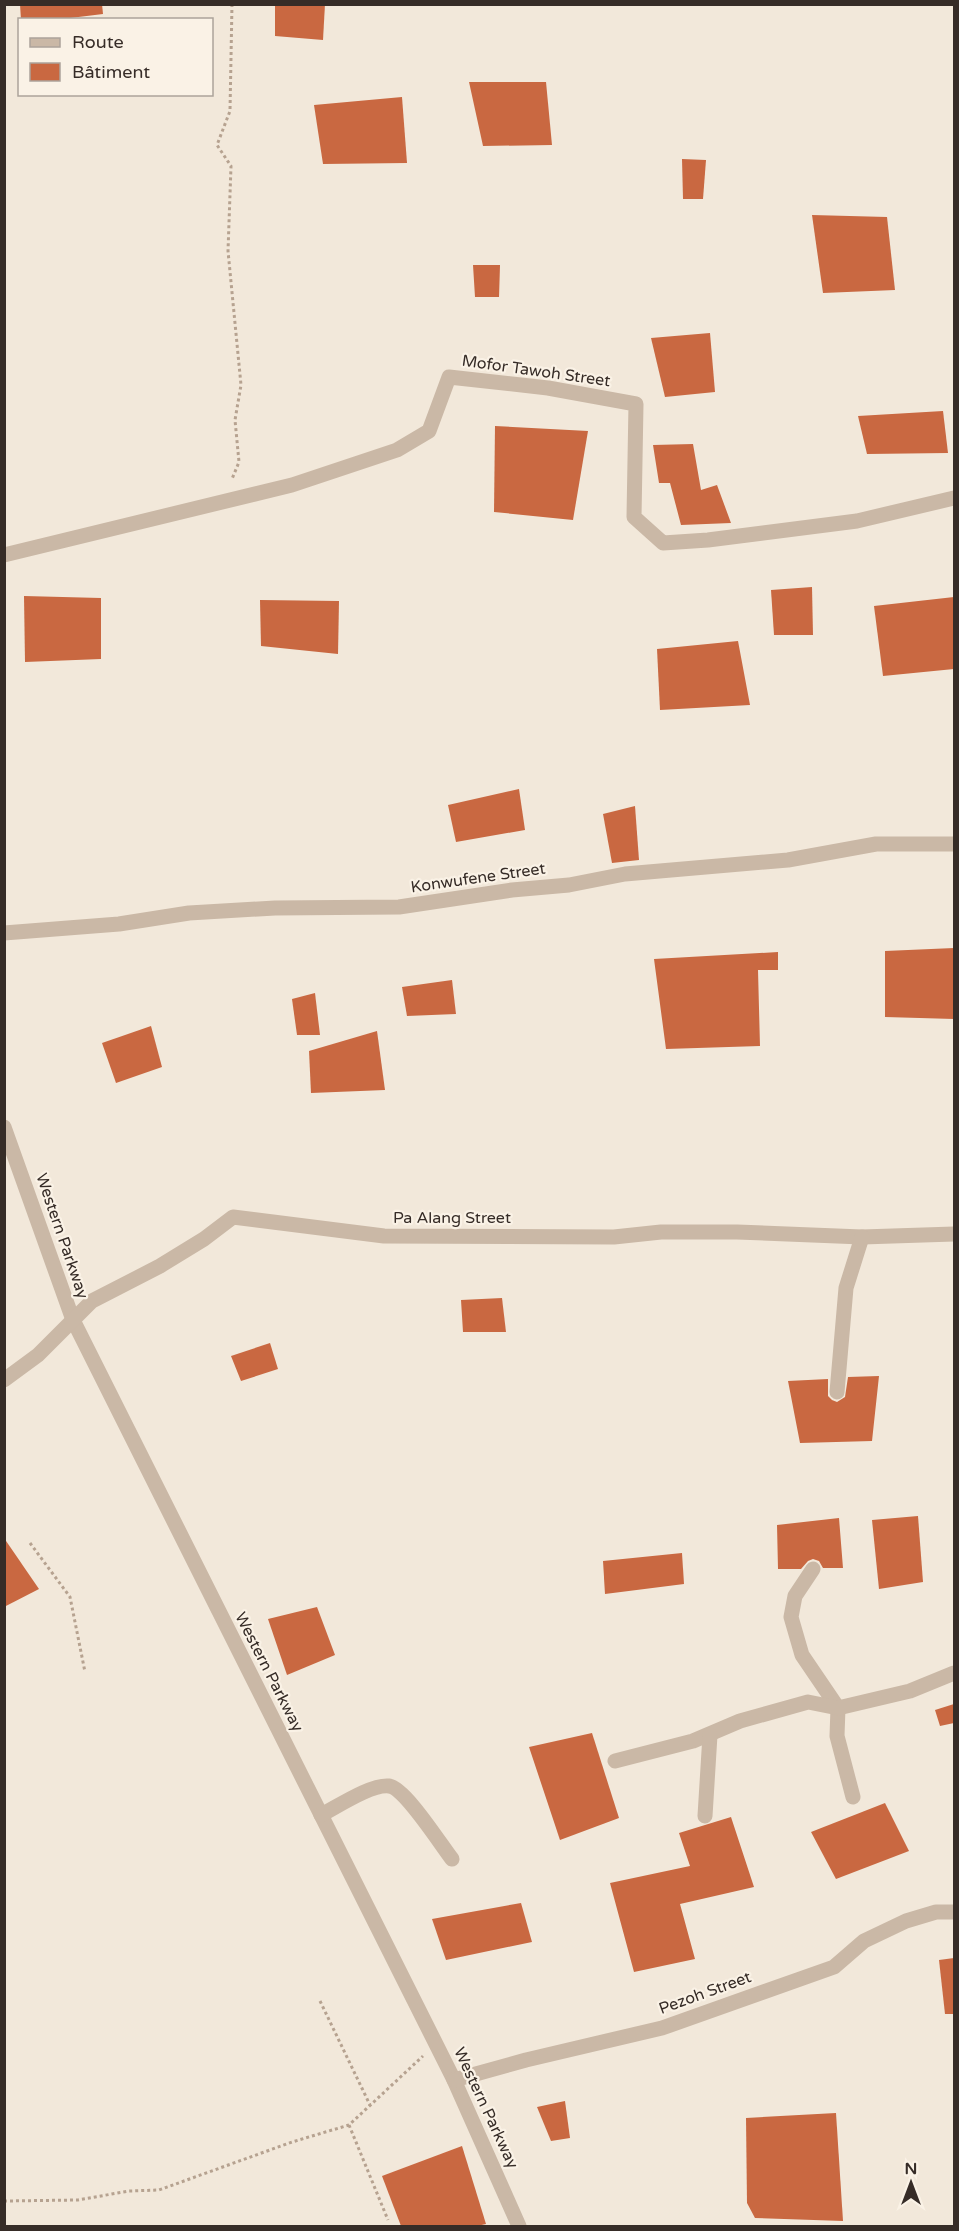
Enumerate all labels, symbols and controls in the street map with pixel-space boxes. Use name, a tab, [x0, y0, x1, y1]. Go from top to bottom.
legend	[18, 18, 213, 96]
text: Route	[72, 31, 124, 53]
text: Bâtiment	[72, 61, 150, 83]
street label: Mofor Tawoh Street	[460, 351, 612, 391]
street label: Konwufene Street	[409, 859, 547, 897]
street label: Western Parkway	[31, 1171, 93, 1302]
street label: Pa Alang Street	[393, 1208, 511, 1228]
street label: Western Parkway	[230, 1609, 308, 1735]
street label: Pezoh Street	[656, 1967, 754, 2019]
street label: Western Parkway	[449, 2044, 523, 2172]
north arrow	[881, 2153, 941, 2213]
text: N	[905, 2159, 917, 2179]

